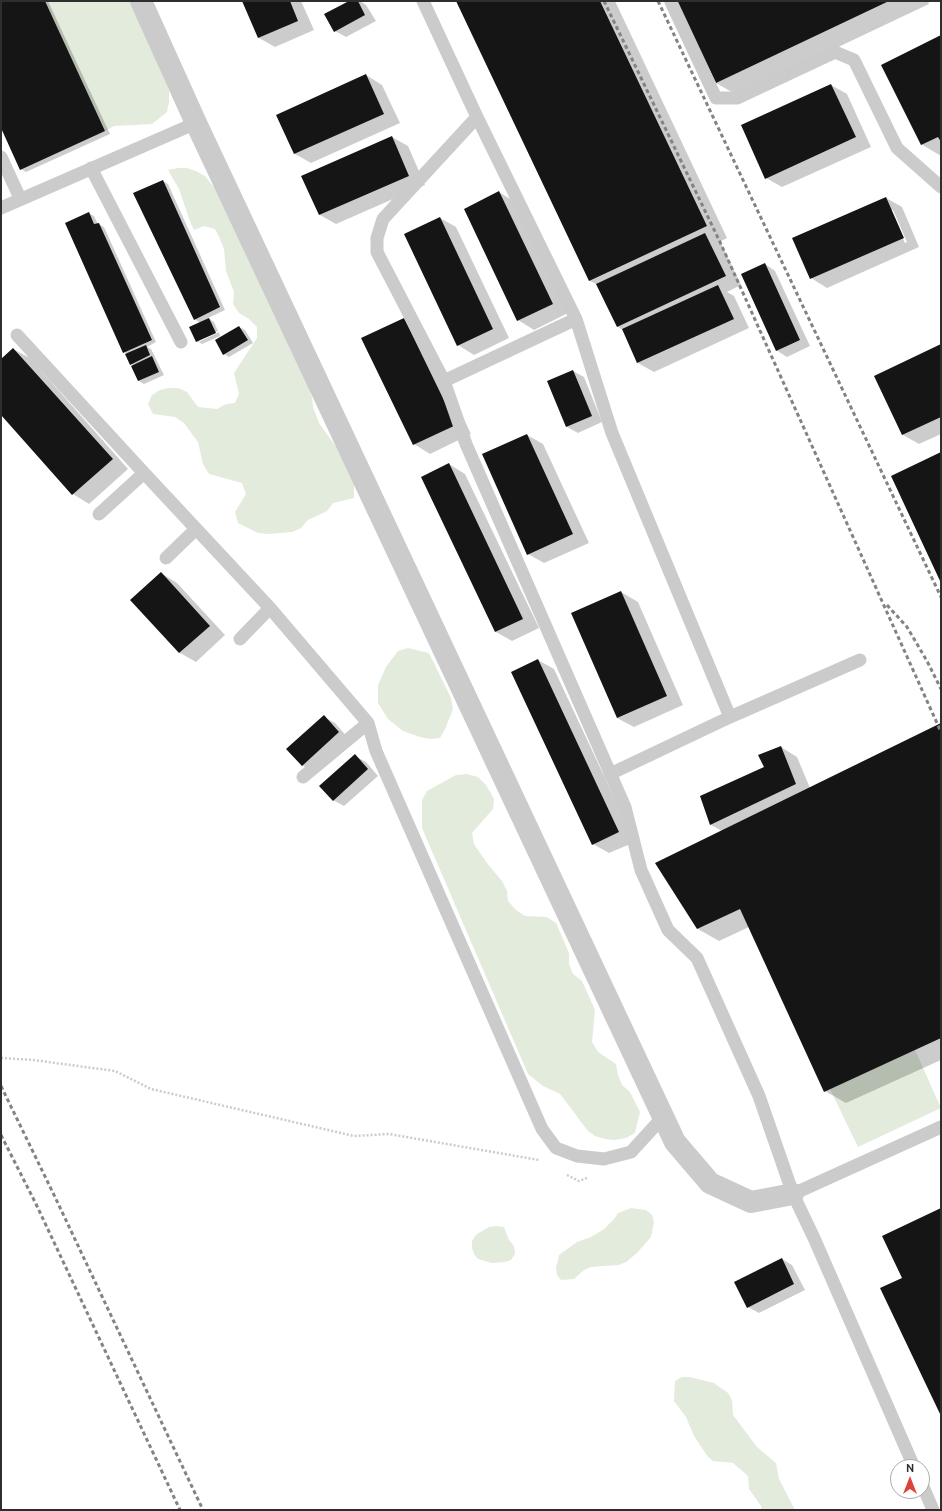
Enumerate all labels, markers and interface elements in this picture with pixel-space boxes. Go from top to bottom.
north arrow [890,1459,930,1499]
text: N [906,1462,914,1474]

